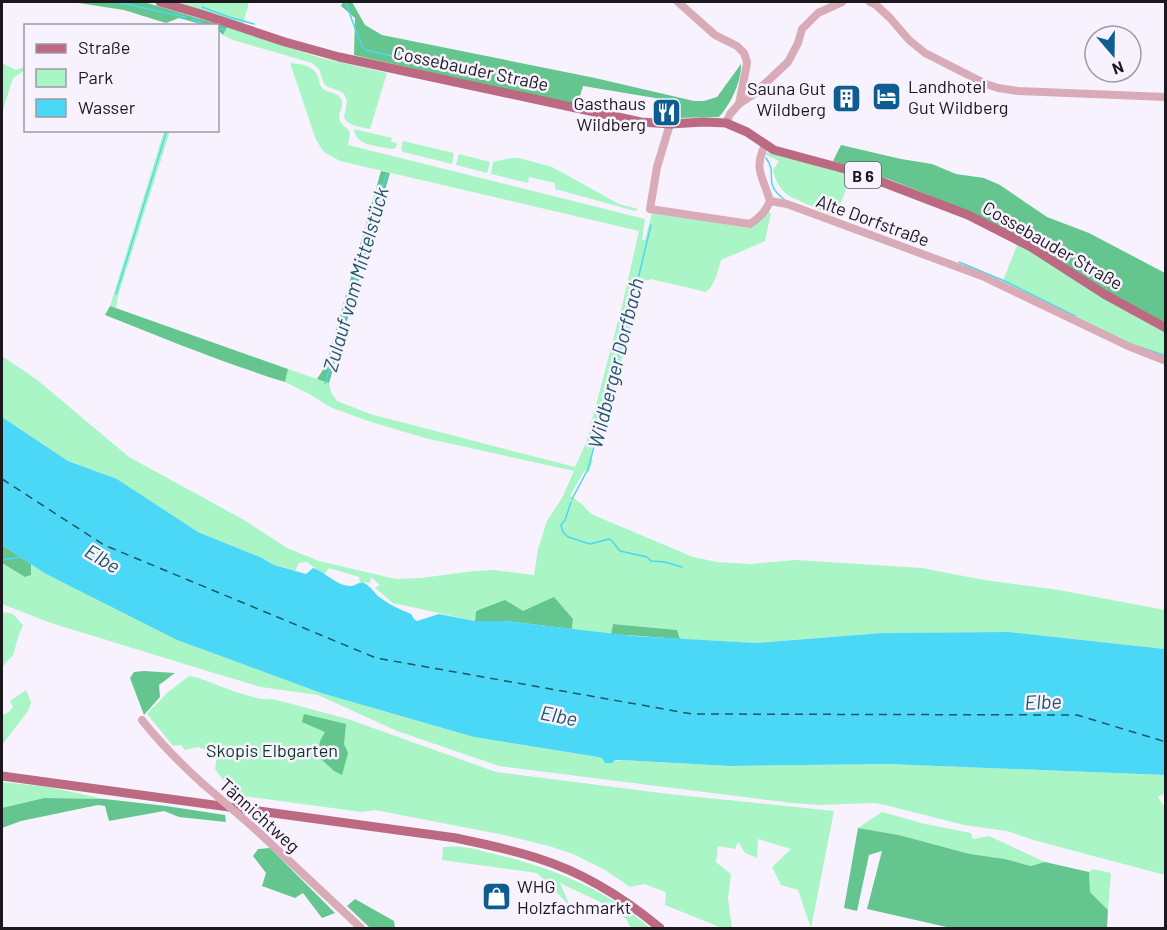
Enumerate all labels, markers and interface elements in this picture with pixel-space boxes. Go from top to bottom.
legend [24,24,219,132]
north arrow [1083,24,1143,84]
text: Straße [78,36,130,58]
street label: Cossebauder Straße [391,41,551,95]
text: N [1110,58,1127,79]
text: Park [78,66,113,88]
place label: Landhotel Gut Wildberg [908,75,1008,118]
place label: Sauna Gut Wildberg [747,77,826,120]
hotel icon: Landhotel Gut Wildberg [871,80,903,112]
building icon: Sauna Gut Wildberg [831,82,863,114]
place label: Gasthaus Wildberg [573,92,646,135]
text: Wasser [78,96,136,118]
restaurant icon: Gasthaus Wildberg [651,97,683,129]
road number: B 6 [845,162,881,188]
water label: Zulauf vom Mittelstück [317,184,393,374]
street label: Alte Dorfstraße [813,189,933,251]
street label: Cossebauder Straße [979,196,1127,294]
water label: Wildberger Dorfbach [582,275,648,451]
water label: Elbe [81,538,125,578]
water label: Elbe [1024,688,1062,714]
water label: Elbe [539,700,579,730]
park label: Skopis Elbgarten [206,739,338,761]
street label: Tännichtweg [215,773,305,857]
place label: WHG Holzfachmarkt [517,875,631,918]
shop icon: WHG Holzfachmarkt [480,880,512,912]

